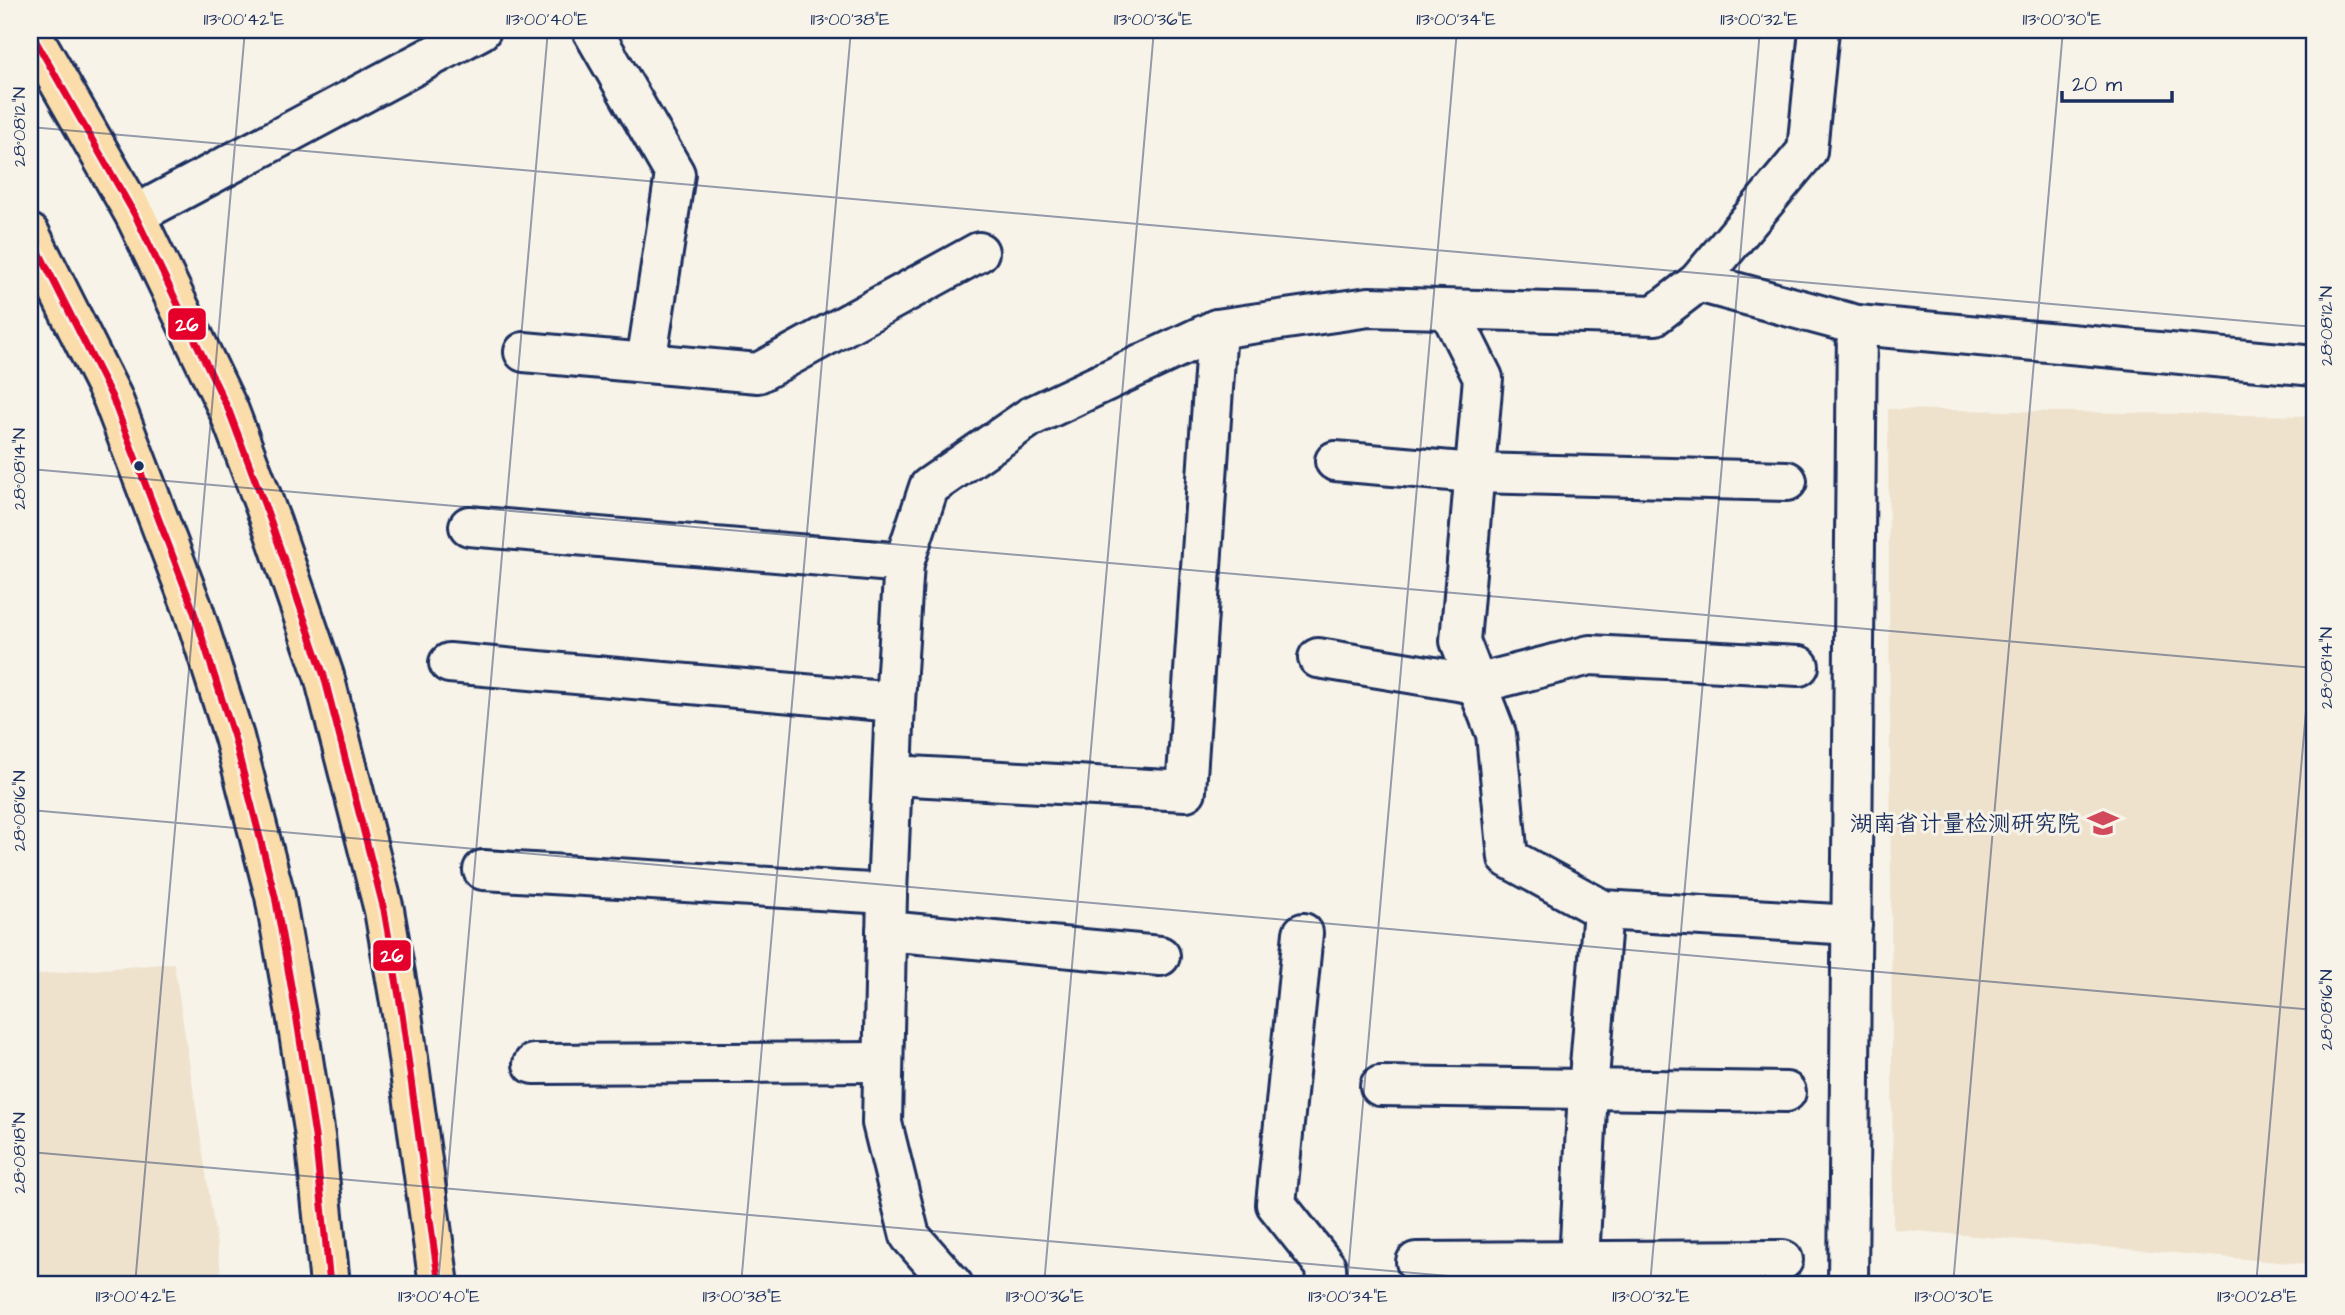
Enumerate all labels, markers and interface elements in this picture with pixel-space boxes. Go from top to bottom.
text: 113°00'42"E [204,7,285,32]
text: 113°00'40"E [506,7,588,32]
text: 113°00'38"E [810,7,890,32]
text: 113°00'36"E [1114,7,1193,32]
text: 113°00'34"E [1416,7,1496,32]
text: 113°00'32"E [1720,7,1798,32]
text: 113°00'30"E [2023,7,2102,32]
scale bar [2062,60,2172,104]
text: 20 m [2072,70,2123,99]
text: 28°08'12"N [7,87,32,167]
text: 28°08'12"N [2314,286,2339,366]
line badge: 26 [167,307,207,341]
text: 26 [175,312,198,339]
text: 28°08'14"N [7,428,32,510]
unlabelled marker [132,459,146,473]
text: 28°08'14"N [2314,627,2339,709]
text: 28°08'16"N [7,771,32,852]
school or university icon: 湖南省计量检测研究院 [2086,806,2120,840]
place label: 湖南省计量检测研究院 [1850,808,2080,840]
line badge: 26 [372,939,412,972]
text: 26 [380,943,403,970]
text: 28°08'16"N [2314,970,2339,1051]
text: 28°08'18"N [7,1112,32,1194]
text: 113°00'42"E [96,1284,177,1309]
text: 113°00'40"E [398,1284,480,1309]
text: 113°00'38"E [702,1284,782,1309]
text: 113°00'36"E [1006,1284,1085,1309]
text: 113°00'34"E [1308,1284,1388,1309]
text: 113°00'32"E [1612,1284,1690,1309]
text: 113°00'30"E [1915,1284,1994,1309]
text: 113°00'28"E [2217,1284,2297,1309]

